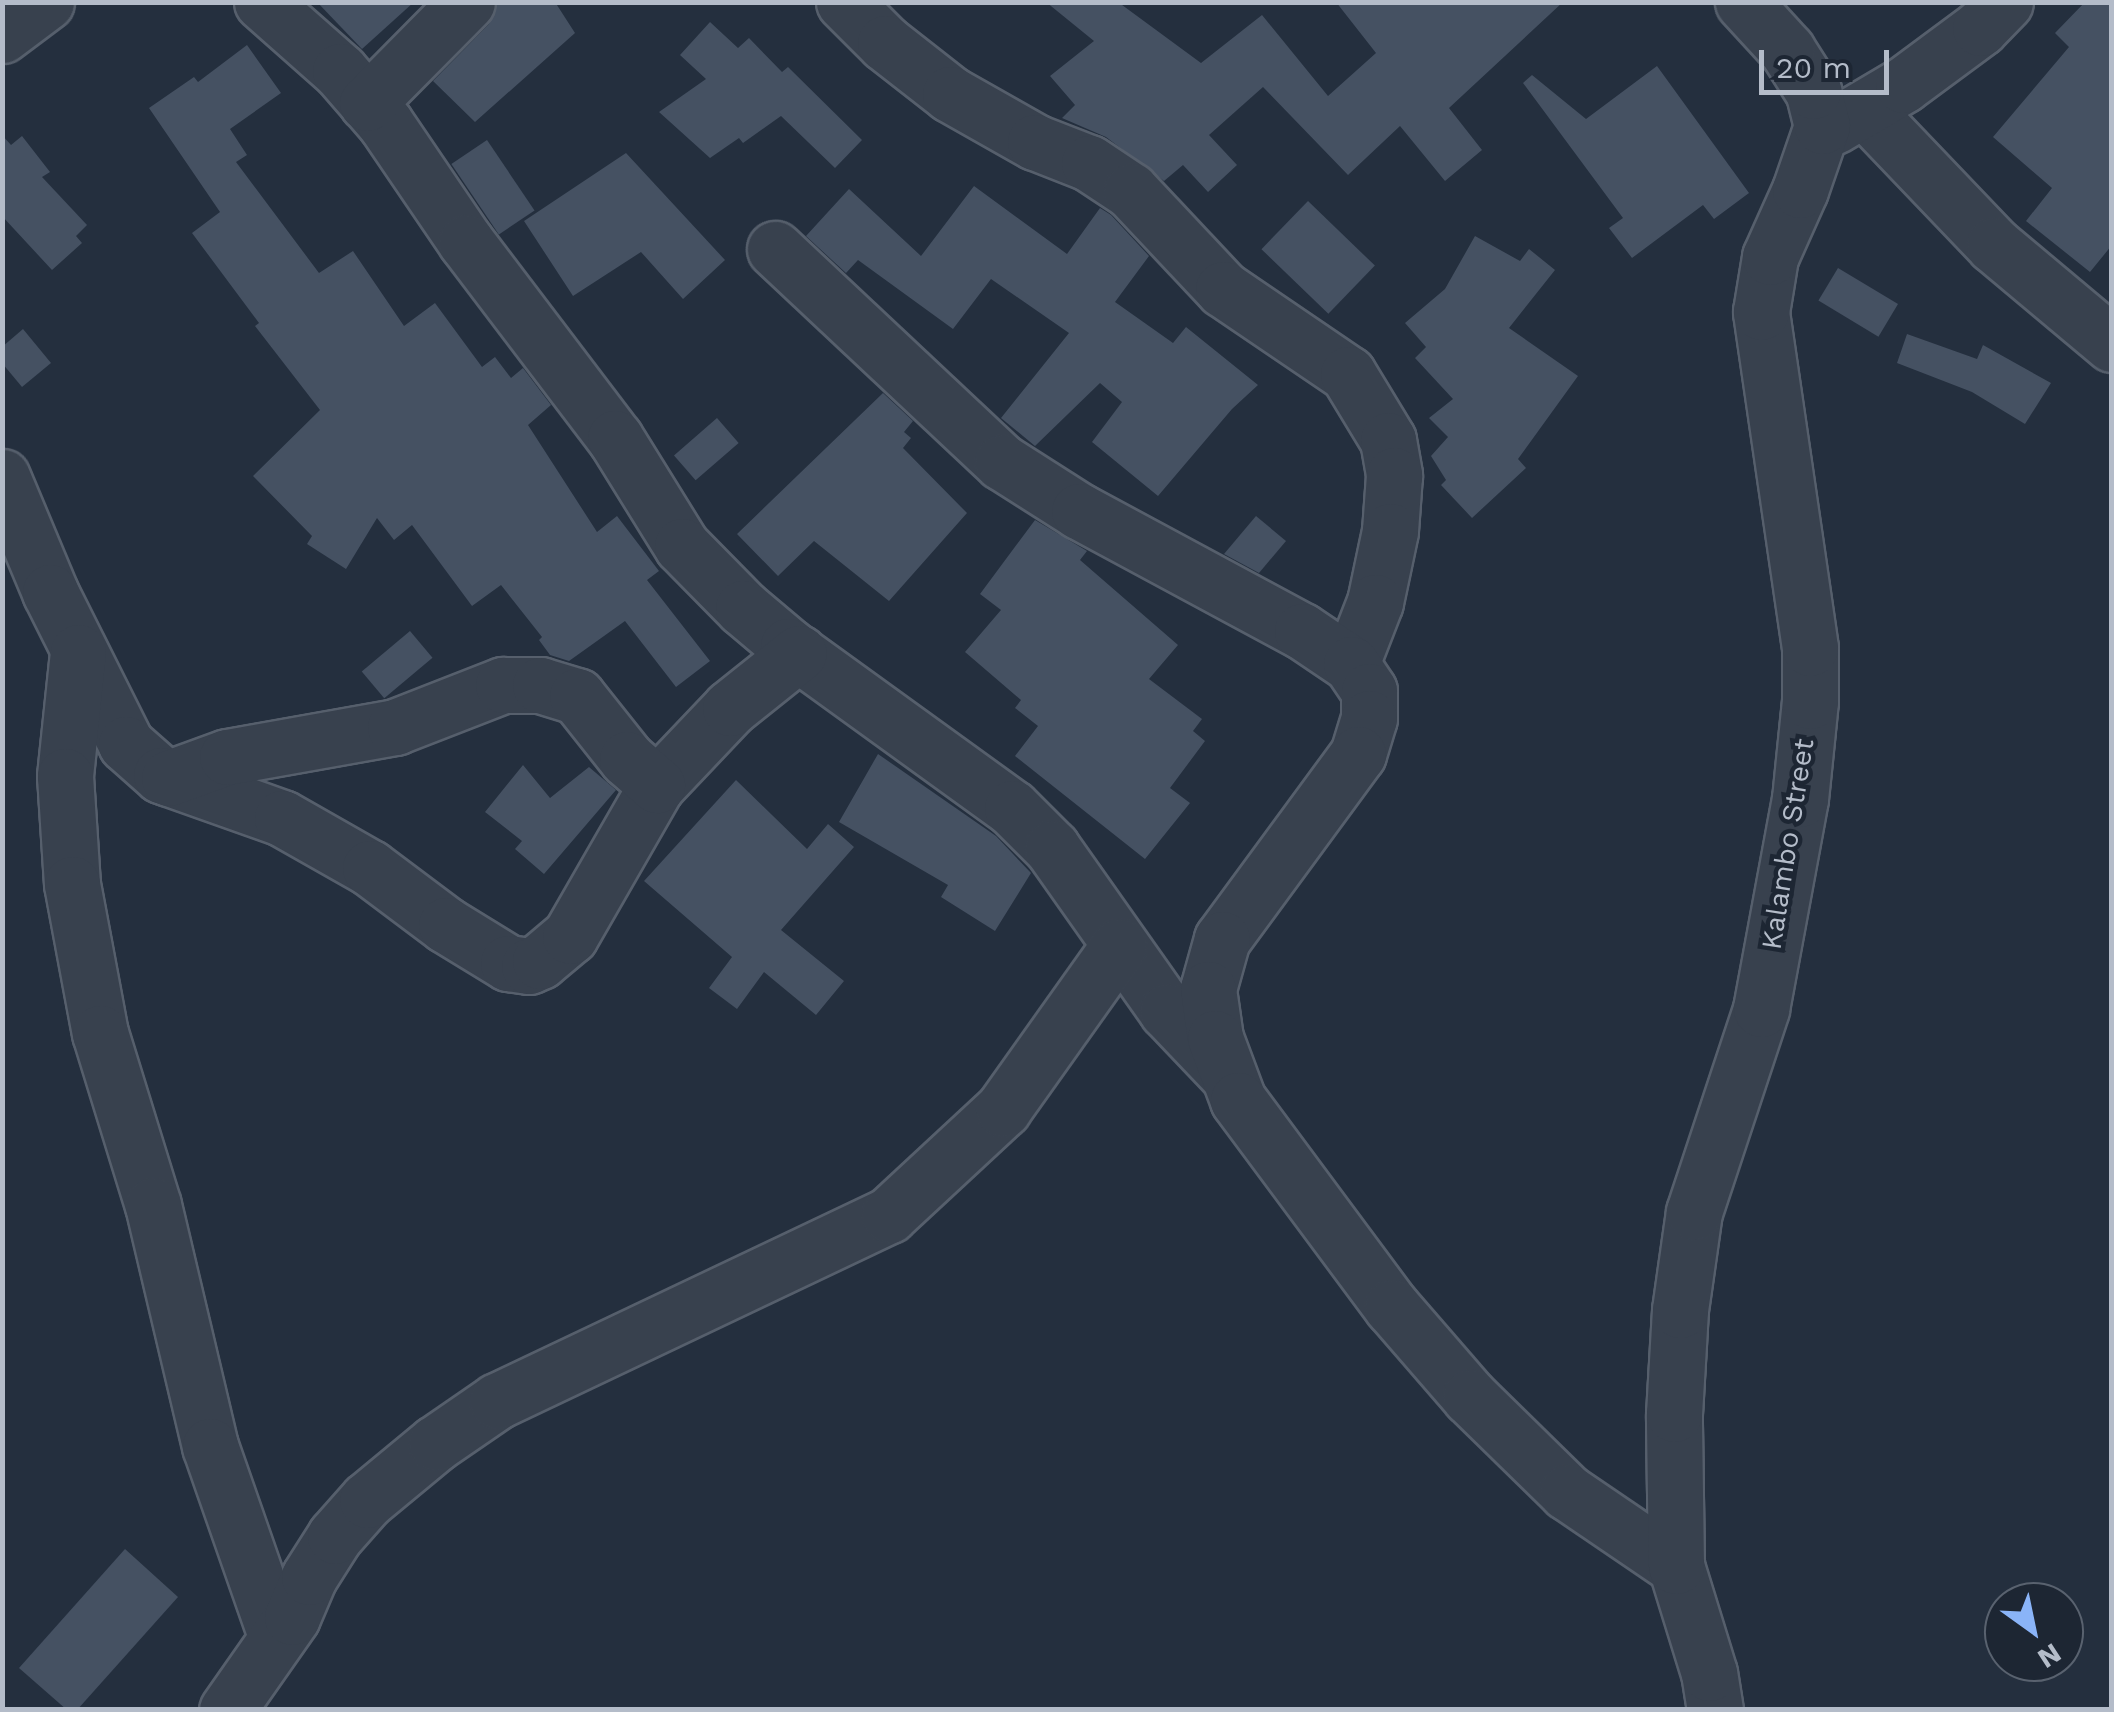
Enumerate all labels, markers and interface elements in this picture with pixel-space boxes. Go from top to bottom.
scale bar [1764,30,1894,92]
text: 20 m [1776,50,1851,85]
street label: Kalambo Street [1755,736,1821,952]
north arrow [1984,1582,2084,1682]
text: N [2032,1636,2067,1675]

